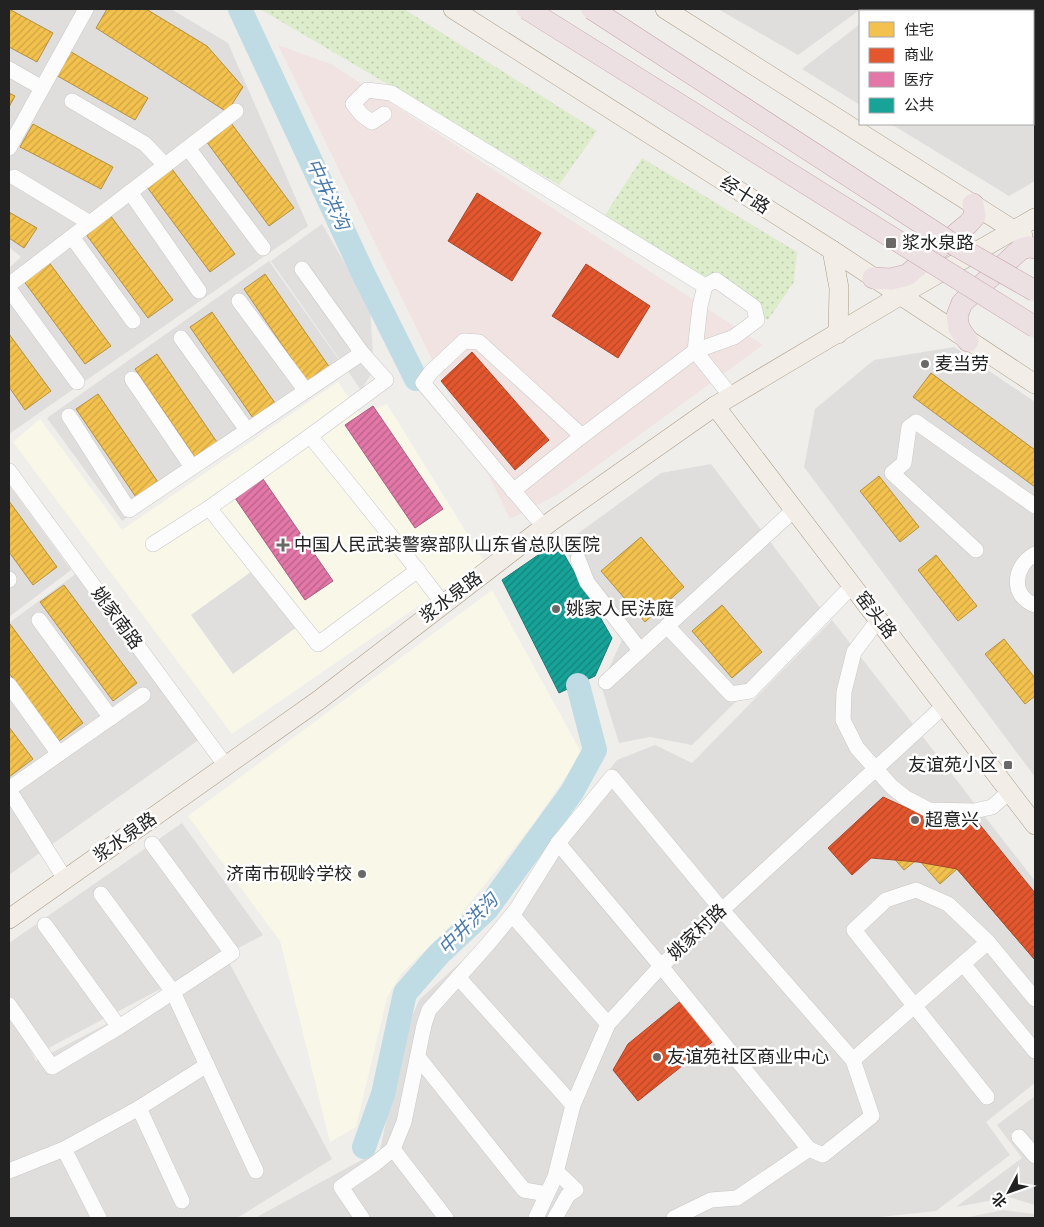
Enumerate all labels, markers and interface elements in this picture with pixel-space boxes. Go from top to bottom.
legend [859,10,1034,125]
text: 住宅 [904,19,934,41]
text: 商业 [904,44,934,66]
text: 医疗 [904,69,934,91]
text: 公共 [904,94,934,116]
water label: 中井洪沟 [300,154,357,236]
street label: 经十路 [715,170,775,220]
place label: 浆水泉路 [902,230,974,256]
marker: 浆水泉路 [884,236,898,250]
place label: 麦当劳 [935,351,989,377]
marker: 麦当劳 [919,358,931,370]
place label: 中国人民武装警察部队山东省总队医院 [294,532,600,558]
marker: 中国人民武装警察部队山东省总队医院 [276,538,290,552]
street label: 浆水泉路 [414,565,488,629]
street label: 姚家南路 [85,581,149,655]
street label: 窑头路 [849,586,903,644]
place label: 姚家人民法庭 [566,596,674,622]
marker: 姚家人民法庭 [550,603,562,615]
place label: 友谊苑小区 [908,752,998,778]
marker: 友谊苑小区 [1002,759,1014,771]
street label: 浆水泉路 [88,806,162,868]
place label: 超意兴 [925,807,979,833]
marker: 超意兴 [909,814,921,826]
place label: 济南市砚岭学校 [226,861,352,887]
marker: 济南市砚岭学校 [356,868,368,880]
water label: 中井洪沟 [432,886,505,961]
street label: 姚家村路 [662,898,732,966]
place label: 友谊苑社区商业中心 [667,1044,829,1070]
marker: 友谊苑社区商业中心 [651,1051,663,1063]
north arrow [984,1167,1034,1217]
text: 北 [987,1189,1011,1212]

